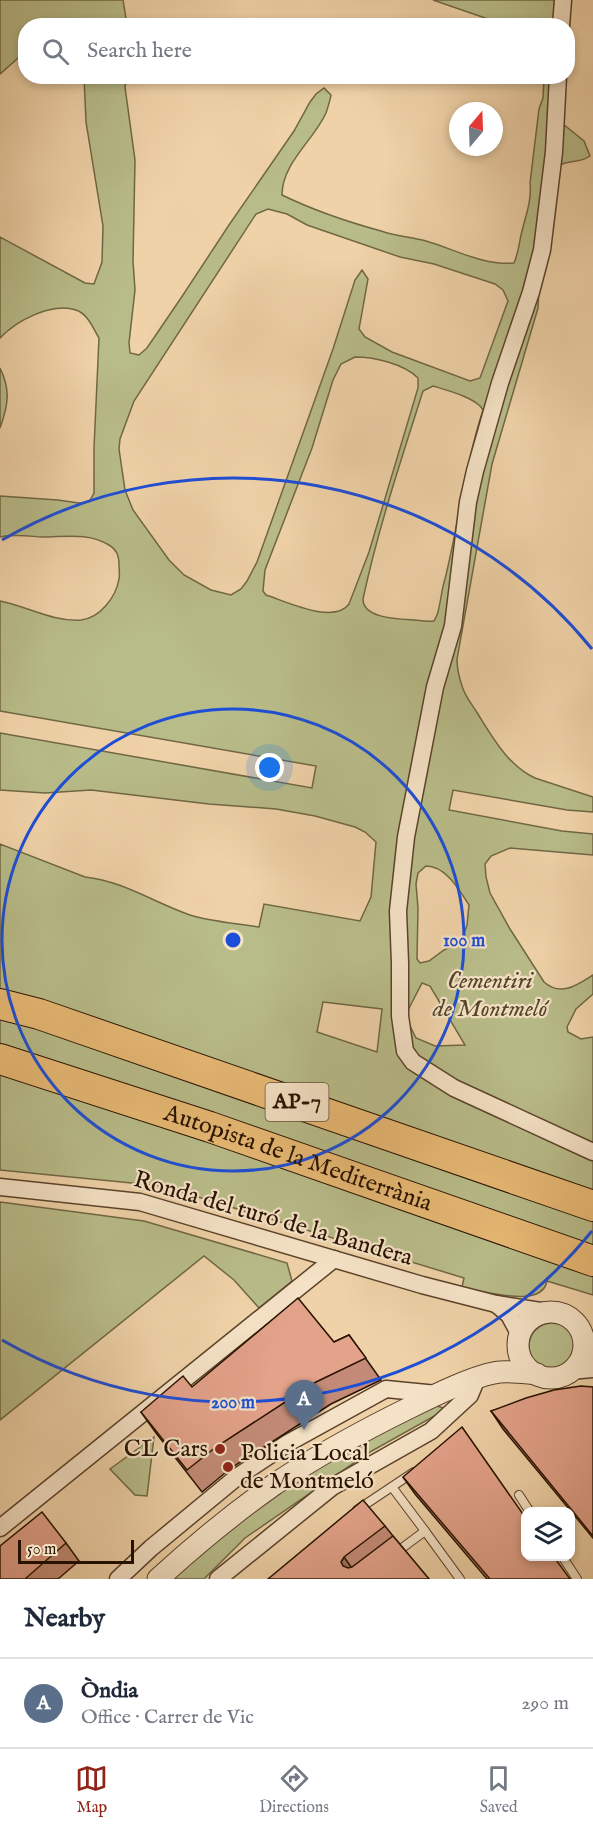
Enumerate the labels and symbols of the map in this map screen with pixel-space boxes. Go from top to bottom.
north arrow [449,102,503,156]
your location [255,753,284,782]
centre of rings [223,930,243,950]
text: 100 m [443,930,485,953]
park label: Cementiri de Montmeló [432,966,550,1025]
road number: AP-7 [266,1083,328,1121]
street label: Autopista de la Mediterrània [159,1097,437,1219]
street label: Ronda del turó de la Bandera [130,1164,417,1274]
pin: A [284,1380,324,1430]
text: 200 m [211,1392,255,1415]
place label: CL Cars [124,1434,208,1465]
place label: Policia Local de Montmeló [240,1438,374,1497]
marker: CL Cars [213,1442,227,1456]
marker: Policia Local de Montmeló [221,1460,235,1474]
scale bar [18,1537,134,1564]

